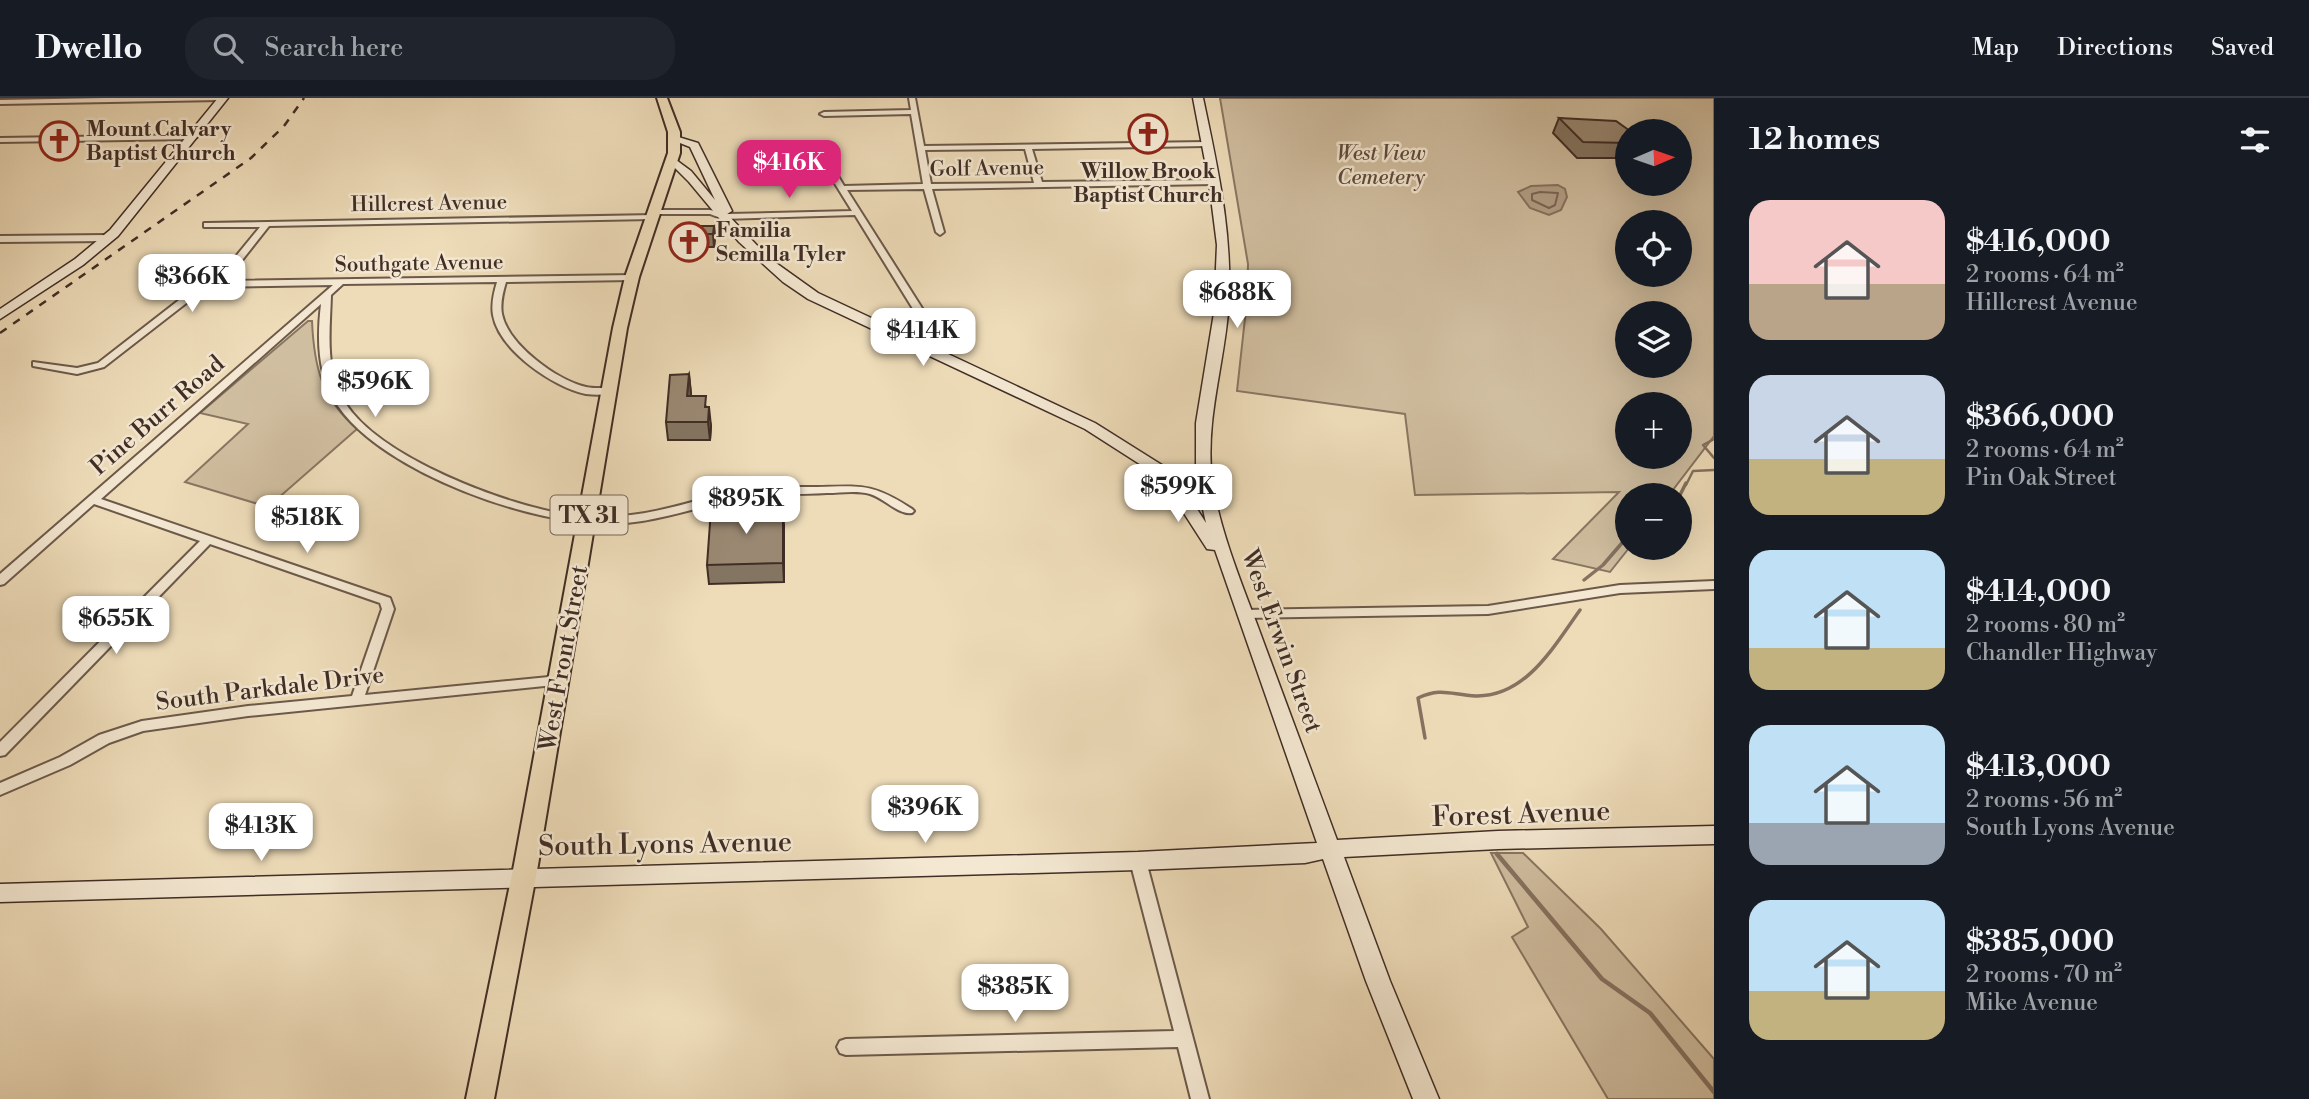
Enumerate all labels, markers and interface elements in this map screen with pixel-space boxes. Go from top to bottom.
search box [185,17,675,80]
text: Dwello [35,28,143,69]
icon: search [209,29,247,67]
text: Search here [265,32,403,64]
text: Map [1972,33,2019,63]
text: Directions [2057,33,2173,63]
text: Saved [2211,33,2274,63]
church icon: Willow Brook Baptist Church [1127,113,1169,155]
place label: Mount Calvary Baptist Church [86,117,236,167]
north arrow [1615,119,1692,196]
map controls [1615,119,1692,560]
church icon: Mount Calvary Baptist Church [38,120,80,162]
text: 12 homes [1749,121,1880,159]
icon: filters [2236,121,2274,159]
pin: $416K [740,140,838,200]
park label: West View Cemetery [1336,141,1426,191]
text: $416K [753,149,825,177]
street label: Golf Avenue [929,155,1045,183]
place label: Willow Brook Baptist Church [1073,159,1223,209]
street label: Hillcrest Avenue [350,190,508,218]
button: locate [1615,210,1692,287]
place label: Familia Semilla Tyler [716,218,846,268]
church icon: Familia Semilla Tyler [668,221,710,263]
text: $416,000 [1966,223,2110,261]
icon: home [1805,228,1889,312]
street label: Southgate Avenue [334,250,504,278]
pin: $366K [143,254,241,314]
text: 2 rooms · 64 m² [1966,261,2124,289]
text: $366K [154,263,230,291]
pin: $688K [1188,271,1286,330]
text: $688K [1199,279,1275,307]
text: Hillcrest Avenue [1966,289,2138,317]
button: layers [1615,301,1692,378]
pin: $414K [874,308,972,368]
text: $414K [887,317,959,345]
street label: Pine Burr Road [84,349,231,482]
pin: $596K [326,360,424,419]
text: $596K [337,368,413,396]
button: + [1615,392,1692,469]
text: $366,000 [1966,398,2114,436]
icon: home [1805,403,1889,487]
text: 2 rooms · 64 m² [1966,436,2124,464]
pin: $599K [1129,464,1227,524]
text: Pin Oak Street [1966,464,2117,492]
text: $599K [1140,473,1216,501]
pin: $895K [697,476,795,536]
button: − [1615,483,1692,560]
text: $895K [708,485,784,513]
pin: $518K [258,496,356,555]
road number: TX 31 [550,496,628,534]
text: $518K [271,504,343,532]
street label: West Erwin Street [1234,544,1328,738]
street label: West Front Street [533,562,595,755]
text: $414,000 [1966,573,2111,611]
icon: home [1805,578,1889,662]
pin: $655K [67,596,165,656]
text: $655K [78,605,154,633]
text: 2 rooms · 80 m² [1966,611,2125,639]
text: Chandler Highway [1966,639,2157,667]
street label: South Parkdale Drive [154,660,386,718]
text: $413,000 [1966,748,2111,786]
icon: home [1805,753,1889,837]
pin: $396K [876,786,974,845]
text: 2 rooms · 56 m² [1966,786,2122,814]
text: $396K [887,794,963,822]
street label: Forest Avenue [1431,794,1611,835]
pin: $413K [212,804,310,863]
text: $413K [225,812,297,840]
text: South Lyons Avenue [1966,814,2175,842]
street label: South Lyons Avenue [538,825,792,864]
text: $385,000 [1966,923,2114,961]
icon: home [1805,928,1889,1012]
text: 2 rooms · 70 m² [1966,961,2122,989]
pin: $385K [966,964,1064,1024]
text: $385K [977,973,1053,1001]
text: Mike Avenue [1966,989,2098,1017]

